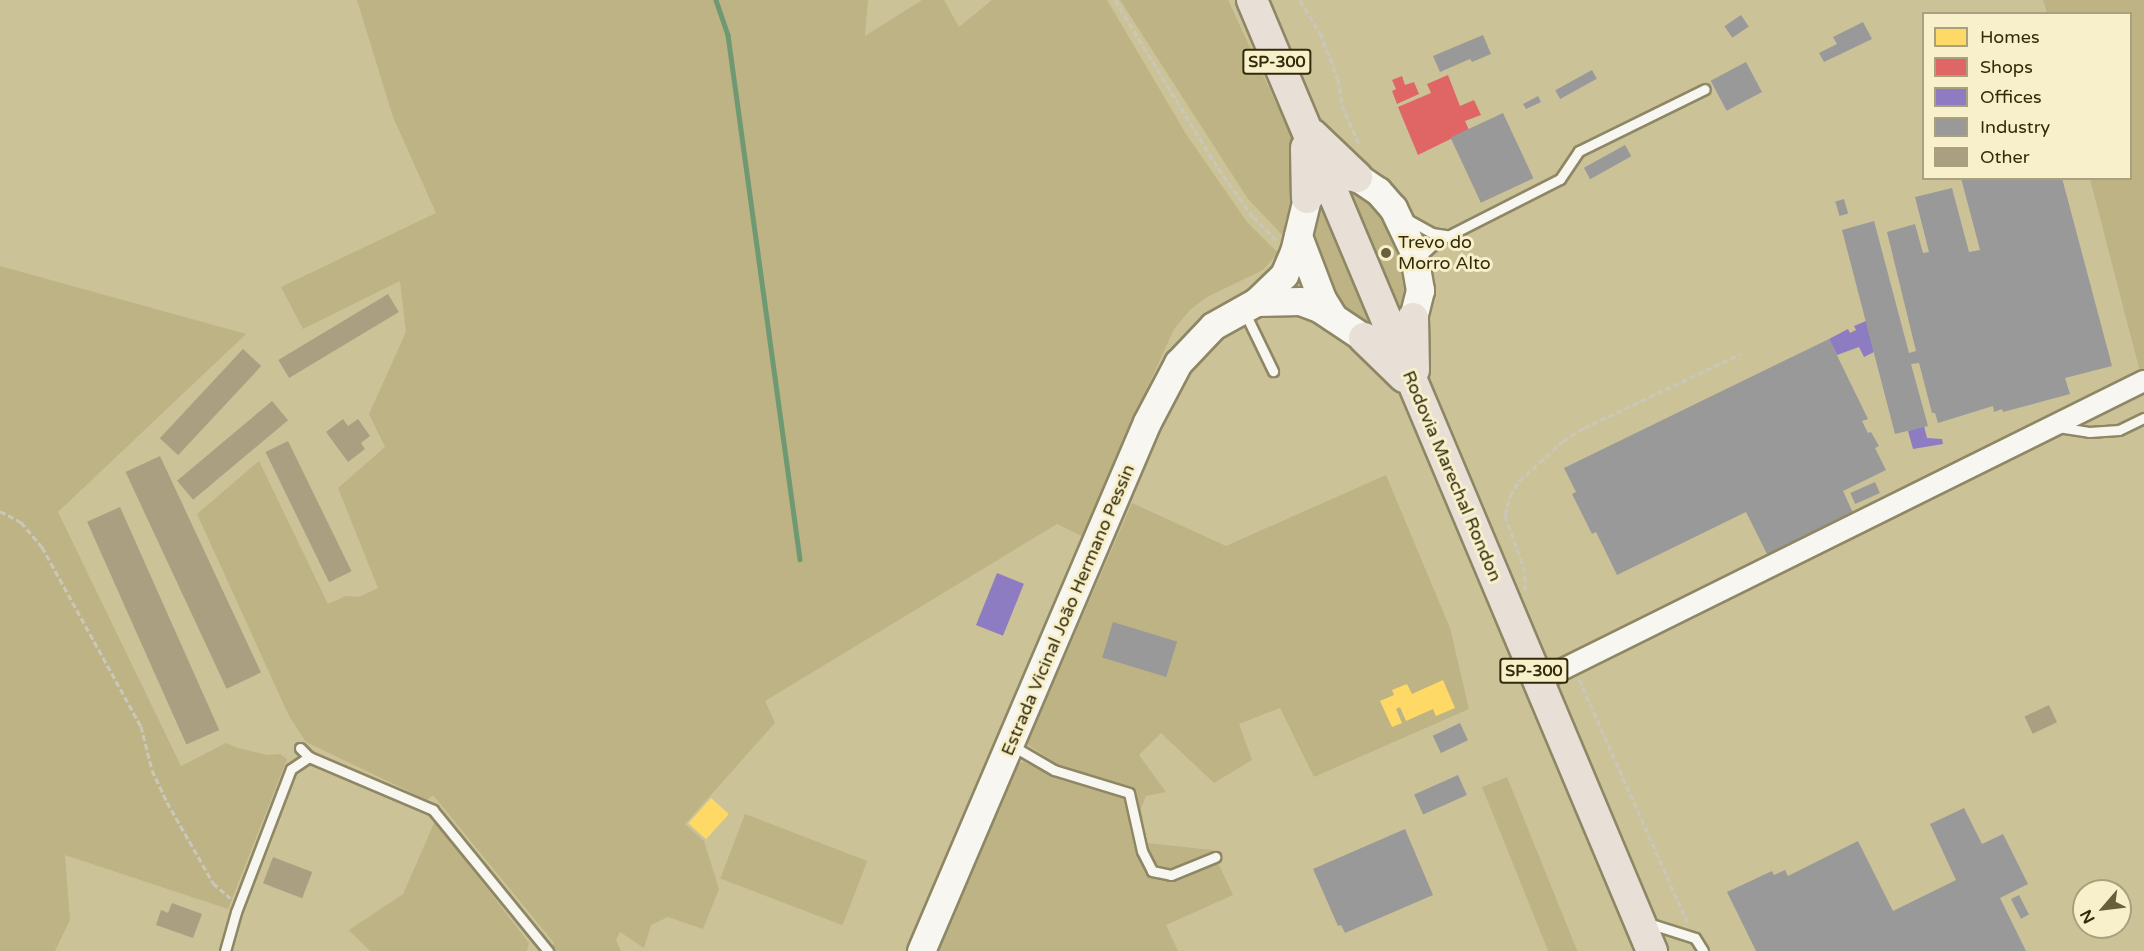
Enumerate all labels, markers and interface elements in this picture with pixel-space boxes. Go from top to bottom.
legend [1922,12,2132,180]
text: Homes [1980,26,2040,48]
road number: SP-300 [1241,49,1313,75]
text: Shops [1980,56,2033,78]
text: Offices [1980,86,2042,108]
text: Industry [1980,116,2050,138]
text: Other [1980,146,2030,168]
place label: Trevo do Morro Alto [1398,232,1491,274]
marker: Trevo do Morro Alto [1379,246,1393,260]
street label: Rodovia Marechal Rondon [1398,367,1506,585]
street label: Estrada Vicinal João Hermano Pessin [997,461,1139,759]
road number: SP-300 [1498,658,1570,684]
north arrow [2072,879,2132,939]
text: N [2076,906,2100,927]

